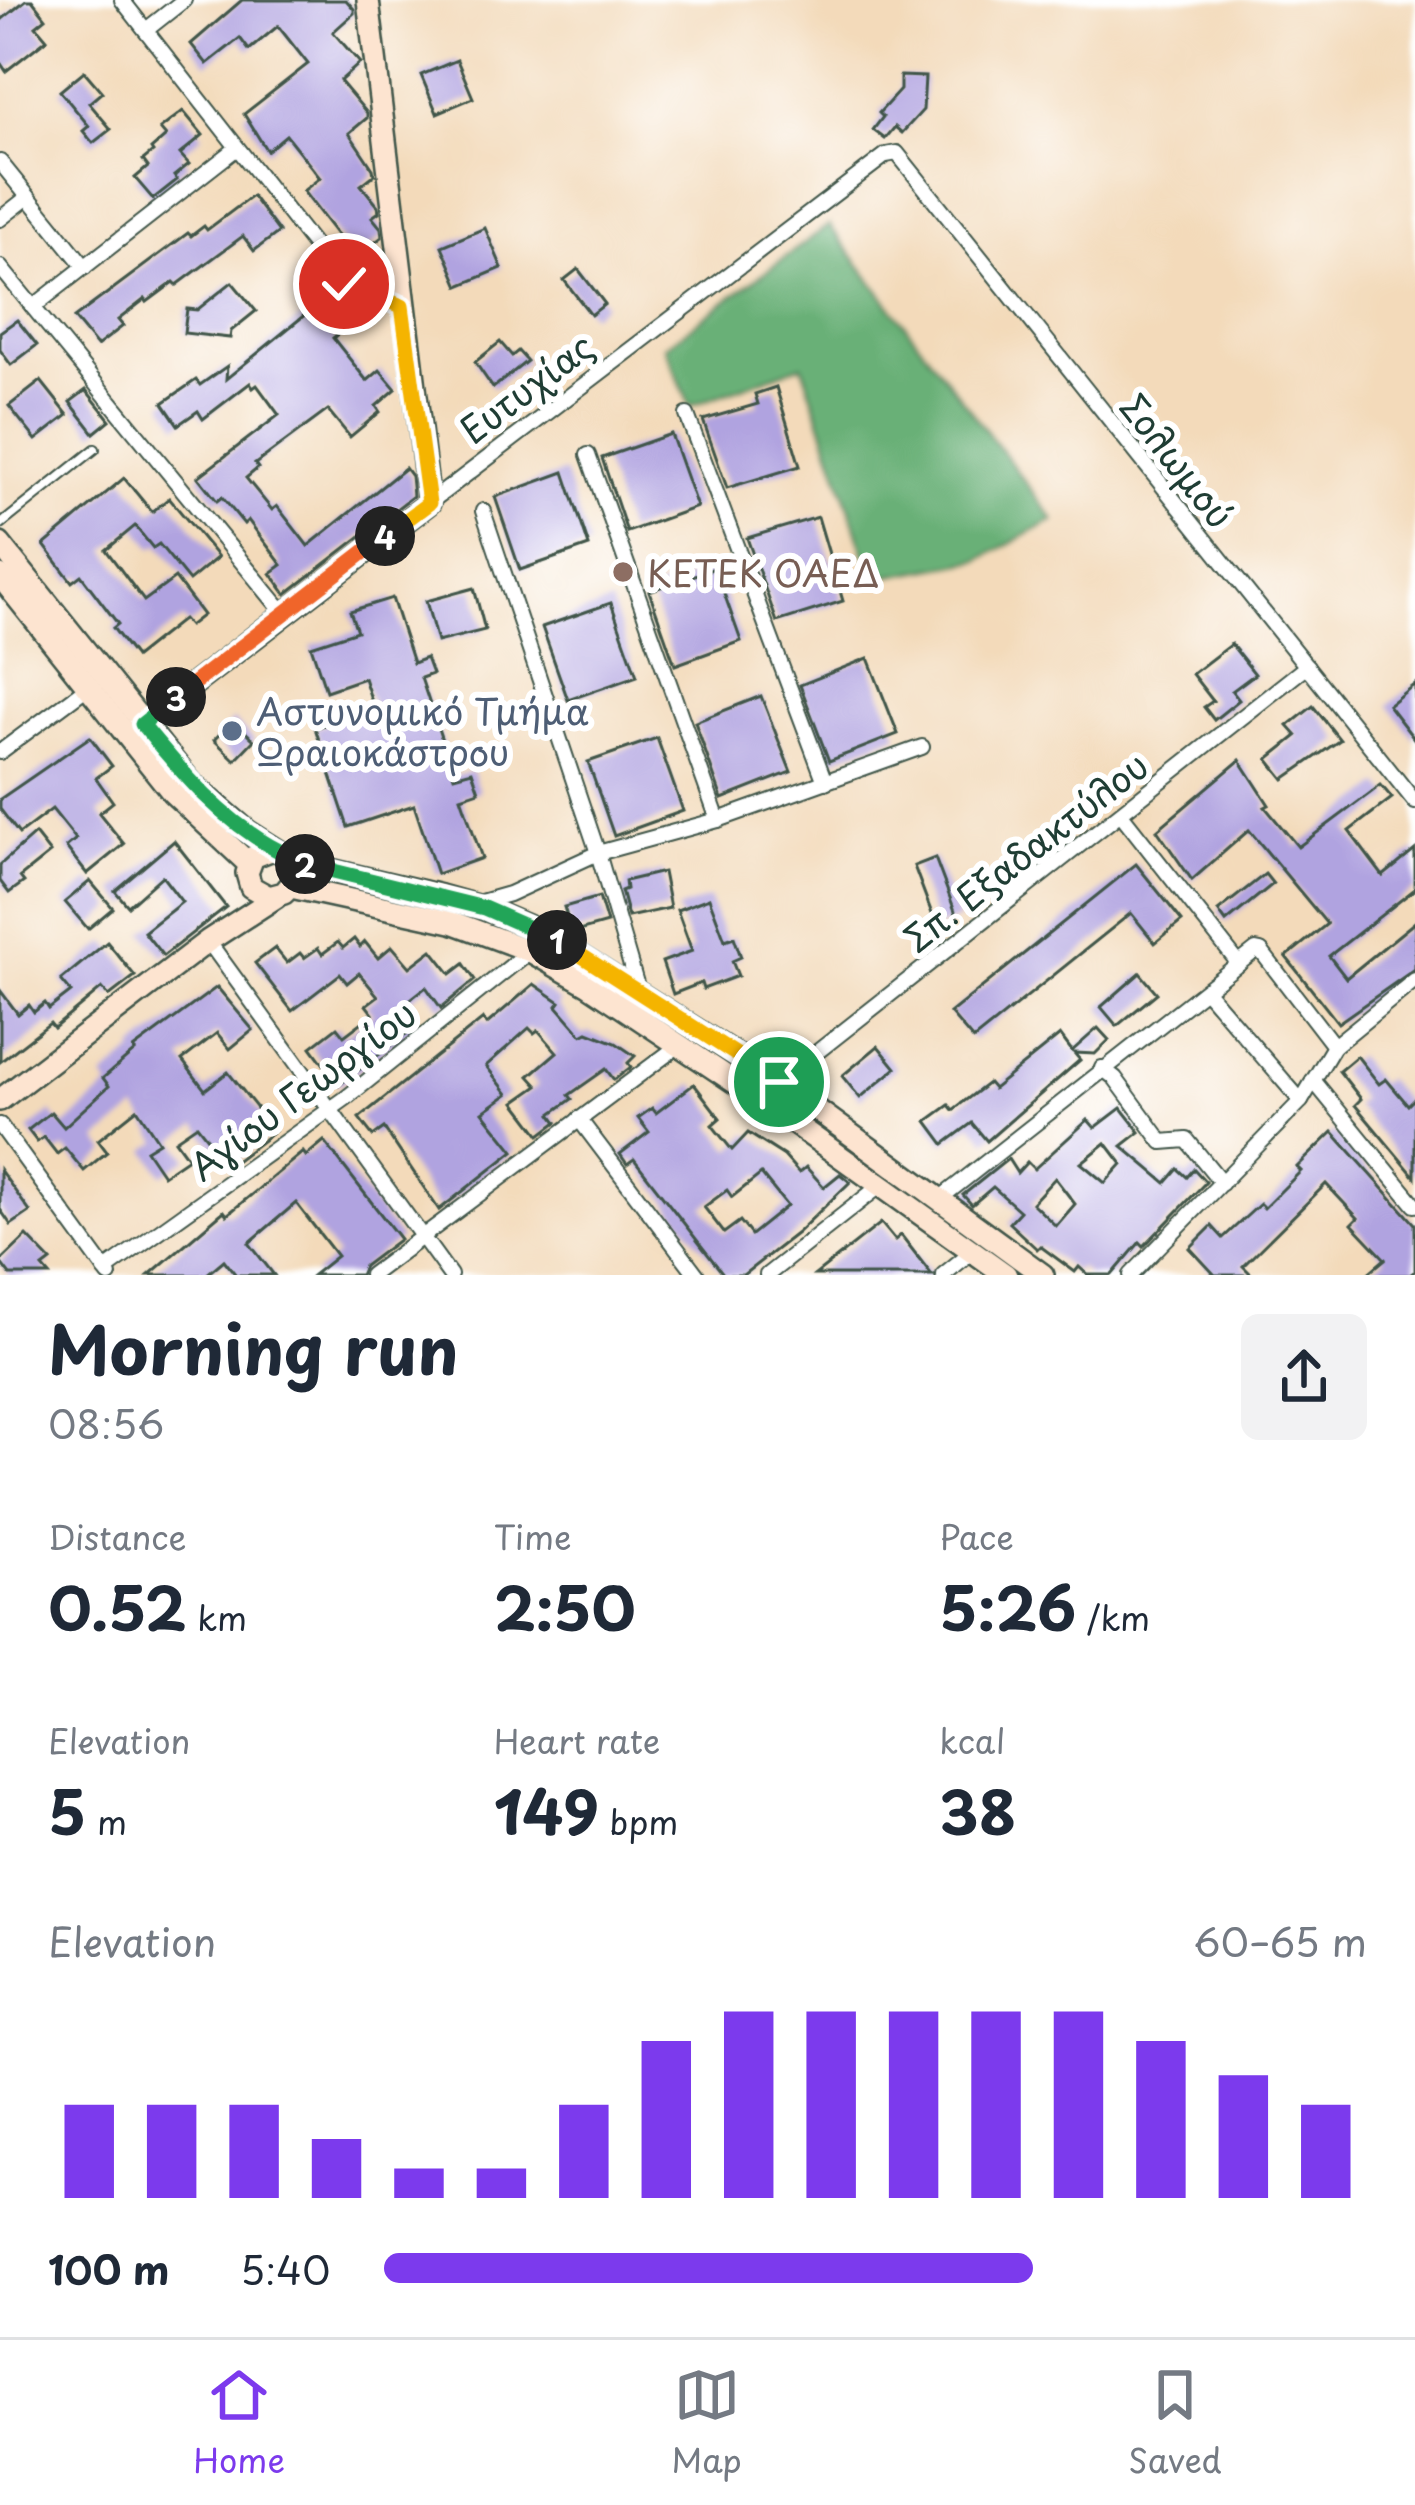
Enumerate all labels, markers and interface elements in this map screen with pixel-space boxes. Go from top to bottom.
pin [293,233,395,335]
icon: check [311,251,377,317]
street label: Ευτυχίας [448,319,604,455]
street label: Σολωμού [1108,381,1248,539]
pin: 4 [355,506,415,566]
text: 4 [374,511,396,561]
place label: ΚΕΤΕΚ ΟΑΕΔ [647,545,879,599]
marker: ΚΕΤΕΚ ΟΑΕΔ [610,559,636,585]
pin: 3 [146,667,206,727]
text: 3 [165,672,187,722]
place label: Αστυνομικό Τμήμα Ωραιοκάστρου [256,683,589,778]
marker: Αστυνομικό Τμήμα Ωραιοκάστρου [219,718,245,744]
street label: Σπ. Εξαδακτύλου [891,738,1159,964]
pin: 2 [275,834,335,894]
text: 2 [293,839,317,889]
pin: 1 [527,910,587,970]
text: 1 [549,915,565,965]
street label: Αγίου Γεωργίου [177,986,427,1192]
pin [728,1031,830,1133]
icon: arrive [746,1049,812,1115]
text: Morning run [48,1298,458,1397]
button: share [1241,1314,1367,1440]
text: 08:56 [48,1393,164,1452]
text: Distance [48,1511,186,1561]
text: Time [494,1511,572,1561]
text: Pace [939,1511,1014,1561]
text: 0.52 [48,1561,187,1651]
text: 2:50 [494,1561,636,1651]
text: 5:26 [939,1561,1076,1651]
text: km [187,1592,247,1642]
text: /km [1076,1592,1150,1642]
text: Elevation [48,1715,190,1765]
text: Heart rate [494,1715,660,1765]
text: kcal [939,1715,1005,1765]
text: 5 [48,1765,86,1855]
text: 149 [494,1765,599,1855]
text: 38 [939,1765,1016,1855]
text: m [86,1796,127,1846]
text: bpm [599,1796,678,1846]
text: Elevation [48,1911,216,1970]
text: 60–65 m [1193,1911,1367,1970]
text: 100 m [48,2239,170,2298]
text: 5:40 [240,2239,330,2298]
tab: Home [193,2362,285,2484]
tab: Map [671,2362,742,2484]
tab: Saved [1128,2362,1222,2484]

